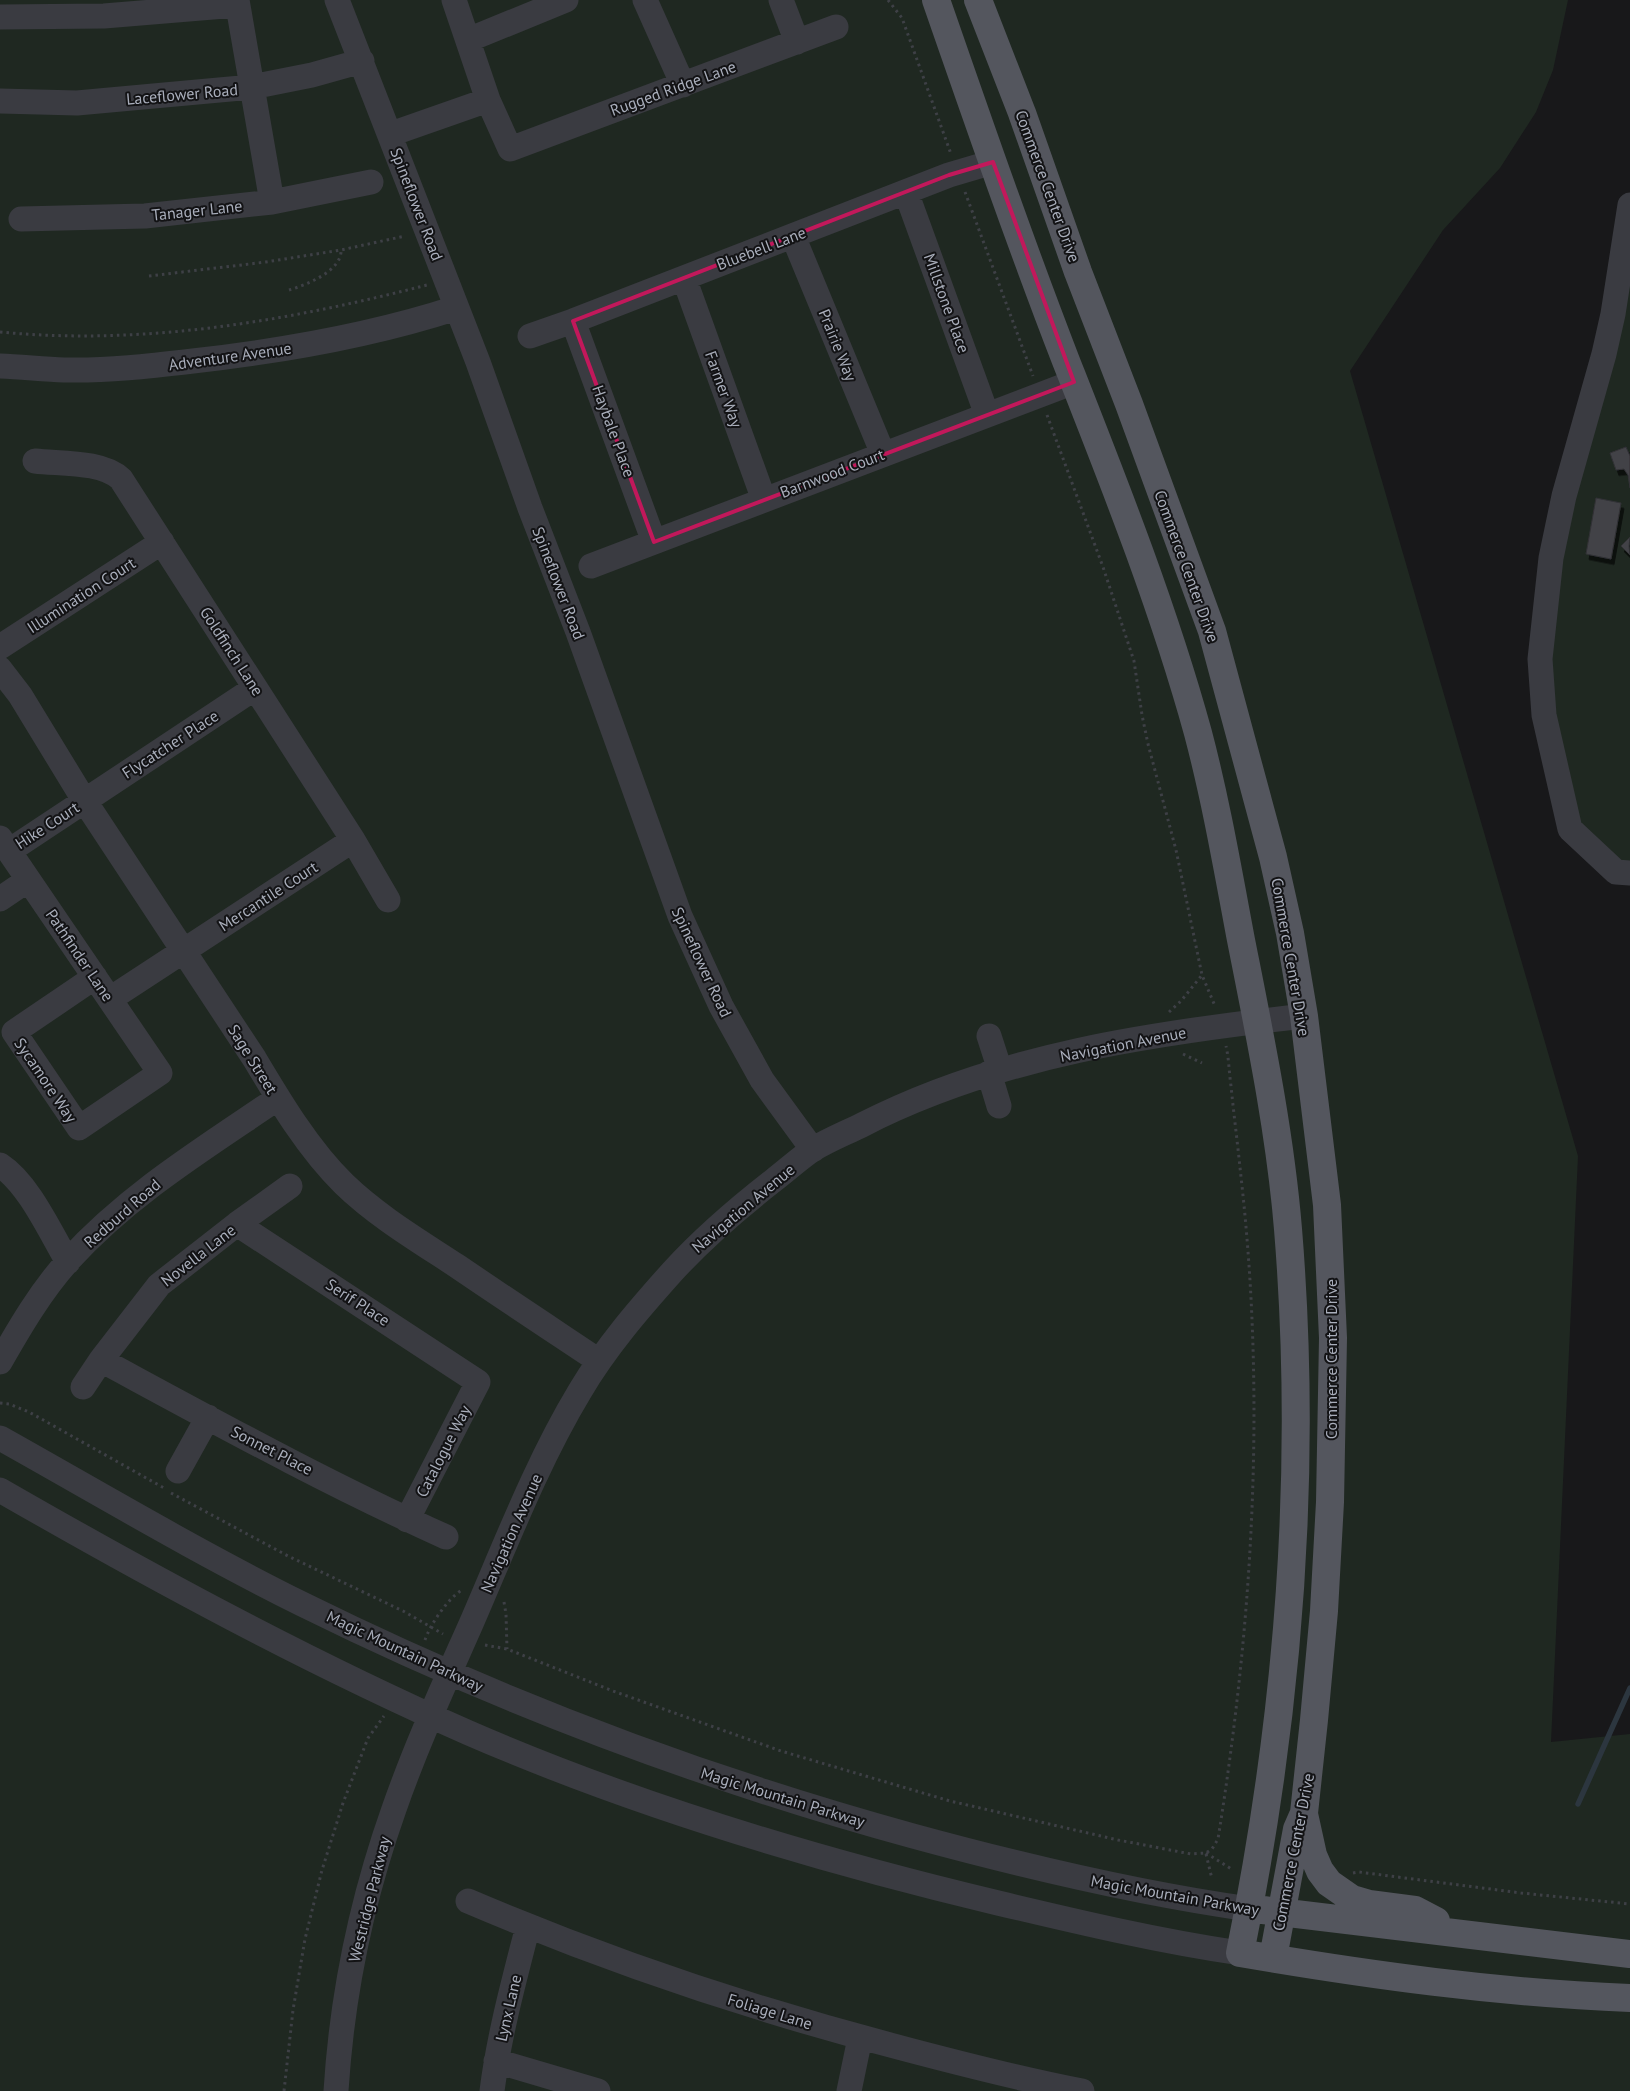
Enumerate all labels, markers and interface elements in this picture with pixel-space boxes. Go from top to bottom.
street label: Rugged Ridge Lane [607,56,739,120]
street label: Laceflower Road [125,79,239,109]
street label: Commerce Center Drive [1011,107,1085,265]
street label: Spineflower Road [386,145,448,263]
street label: Tanager Lane [151,195,243,225]
street label: Bluebell Lane [714,222,808,274]
street label: Millstone Place [920,250,974,356]
street label: Prairie Way [815,306,862,384]
street label: Adventure Avenue [167,337,293,375]
street label: Farmer Way [701,348,747,431]
street label: Haybale Place [588,382,640,480]
street label: Barnwood Court [777,444,888,502]
street label: Commerce Center Drive [1150,487,1224,645]
street label: Spineflower Road [528,524,590,642]
street label: Illumination Court [23,552,139,637]
street label: Goldfinch Lane [196,603,268,699]
street label: Flycatcher Place [118,705,222,783]
street label: Hike Court [11,797,83,853]
street label: Mercantile Court [215,856,322,935]
street label: Commerce Center Drive [1267,876,1315,1038]
street label: Spineflower Road [668,904,736,1020]
street label: Pathfinder Lane [42,905,118,1005]
street label: Sage Street [224,1021,283,1098]
street label: Navigation Avenue [1058,1022,1188,1066]
street label: Sycamore Way [10,1034,82,1127]
street label: Navigation Avenue [688,1159,798,1257]
street label: Redburd Road [80,1174,164,1252]
street label: Novella Lane [157,1220,239,1290]
street label: Serif Place [322,1274,394,1330]
street label: Commerce Center Drive [1321,1279,1341,1439]
street label: Catalogue Way [411,1401,475,1500]
street label: Sonnet Place [228,1421,316,1479]
street label: Navigation Avenue [476,1470,546,1596]
street label: Magic Mountain Parkway [324,1606,487,1696]
street label: Magic Mountain Parkway [699,1763,868,1832]
street label: Commerce Center Drive [1268,1771,1318,1933]
street label: Westridge Parkway [344,1834,394,1964]
street label: Magic Mountain Parkway [1089,1870,1261,1920]
street label: Lynx Lane [491,1973,525,2043]
street label: Foliage Lane [725,1989,815,2033]

